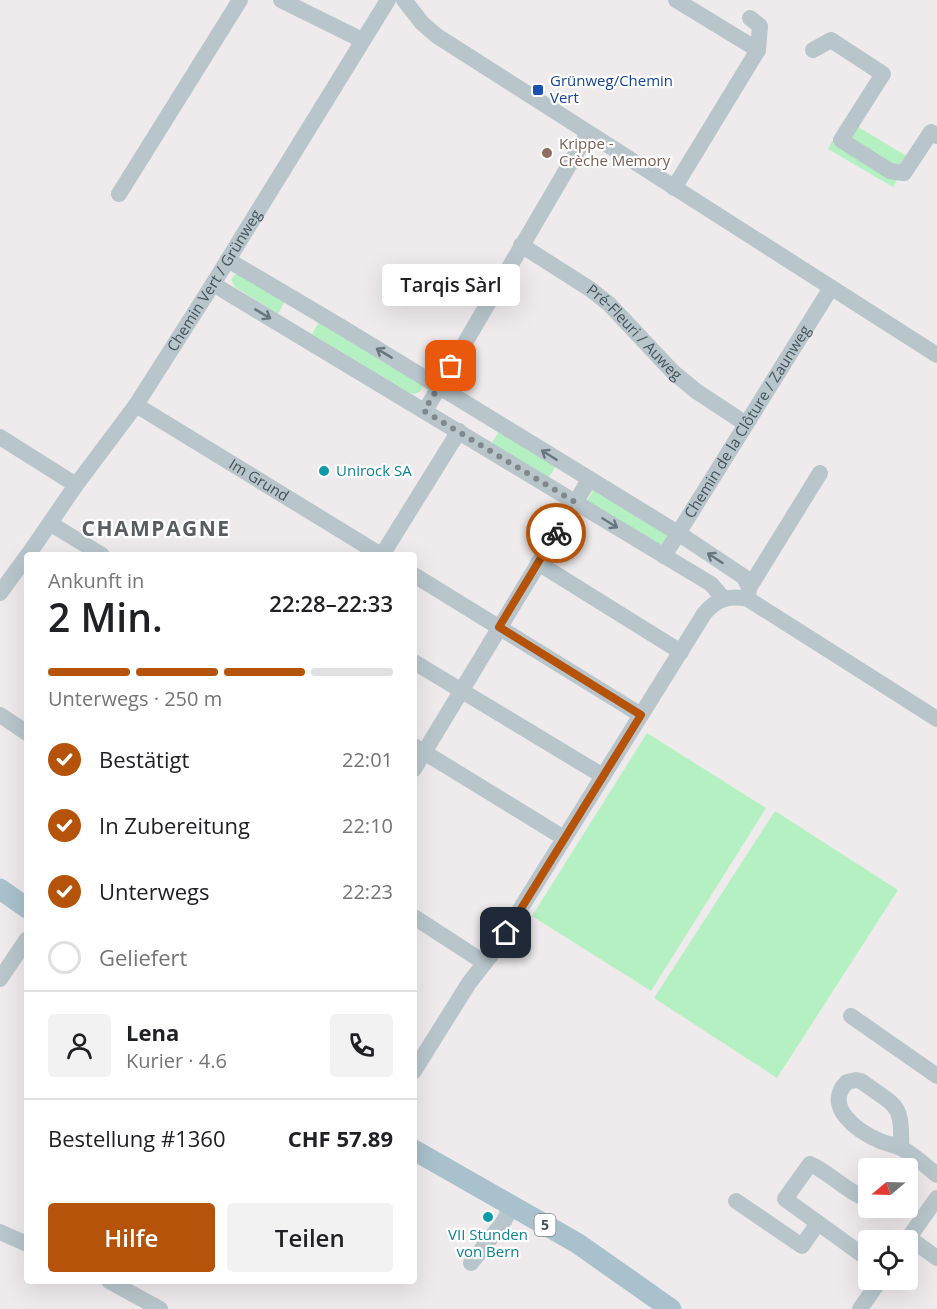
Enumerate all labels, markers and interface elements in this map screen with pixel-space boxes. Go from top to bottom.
place label: Grünweg/Chemin Vert [550,70,673,107]
marker: Grünweg/Chemin Vert [531,83,545,97]
place label: Krippe - Crèche Memory [559,133,671,170]
marker: Krippe - Crèche Memory [540,146,554,160]
street label: Chemin Vert / Grünweg [162,205,266,355]
callout: Tarqis Sàrl [382,264,520,306]
text: Tarqis Sàrl [400,271,502,298]
street label: Pré-Fleuri / Auweg [583,279,687,384]
one-way arrow [254,308,271,320]
street label: Chemin de la Clôture / Zaunweg [679,321,814,522]
pin [425,340,476,391]
one-way arrow [375,346,392,359]
icon: bag [434,349,467,382]
one-way arrow [541,449,558,461]
street label: Im Grund [226,453,293,505]
place label: Unirock SA [336,460,412,480]
marker: Unirock SA [317,464,331,478]
courier [526,503,586,563]
district label: CHAMPAGNE [82,514,230,542]
icon: bike [540,517,573,550]
one-way arrow [601,518,618,530]
one-way arrow [707,552,724,564]
text: Ankunft in [48,567,144,594]
text: 22:28–22:33 [269,588,393,618]
text: 2 Min. [48,590,163,643]
text: Unterwegs · 250 m [48,685,222,712]
icon: check [48,743,81,776]
text: Bestätigt [99,744,189,774]
text: 22:01 [342,746,393,773]
icon: check [48,809,81,842]
text: In Zubereitung [99,810,250,840]
text: 22:10 [342,812,393,839]
icon: check [48,875,81,908]
text: Unterwegs [99,876,210,906]
text: 22:23 [342,878,393,905]
pin [480,907,531,958]
icon: home [489,916,522,949]
text: Geliefert [99,942,187,972]
button: person [48,1014,111,1077]
button: phone [330,1014,393,1077]
text: Lena [126,1017,179,1047]
text: Kurier · 4.6 [126,1047,227,1074]
text: Bestellung #1360 [48,1123,226,1153]
text: CHF 57.89 [288,1123,393,1153]
north arrow [858,1158,918,1218]
map controls [858,1158,918,1290]
button: Hilfe [48,1203,215,1272]
button: Teilen [227,1203,393,1272]
marker: VII Stunden von Bern [481,1210,495,1224]
road number: 5 [534,1214,556,1236]
place label: VII Stunden von Bern [448,1224,528,1261]
button: locate [858,1230,918,1290]

